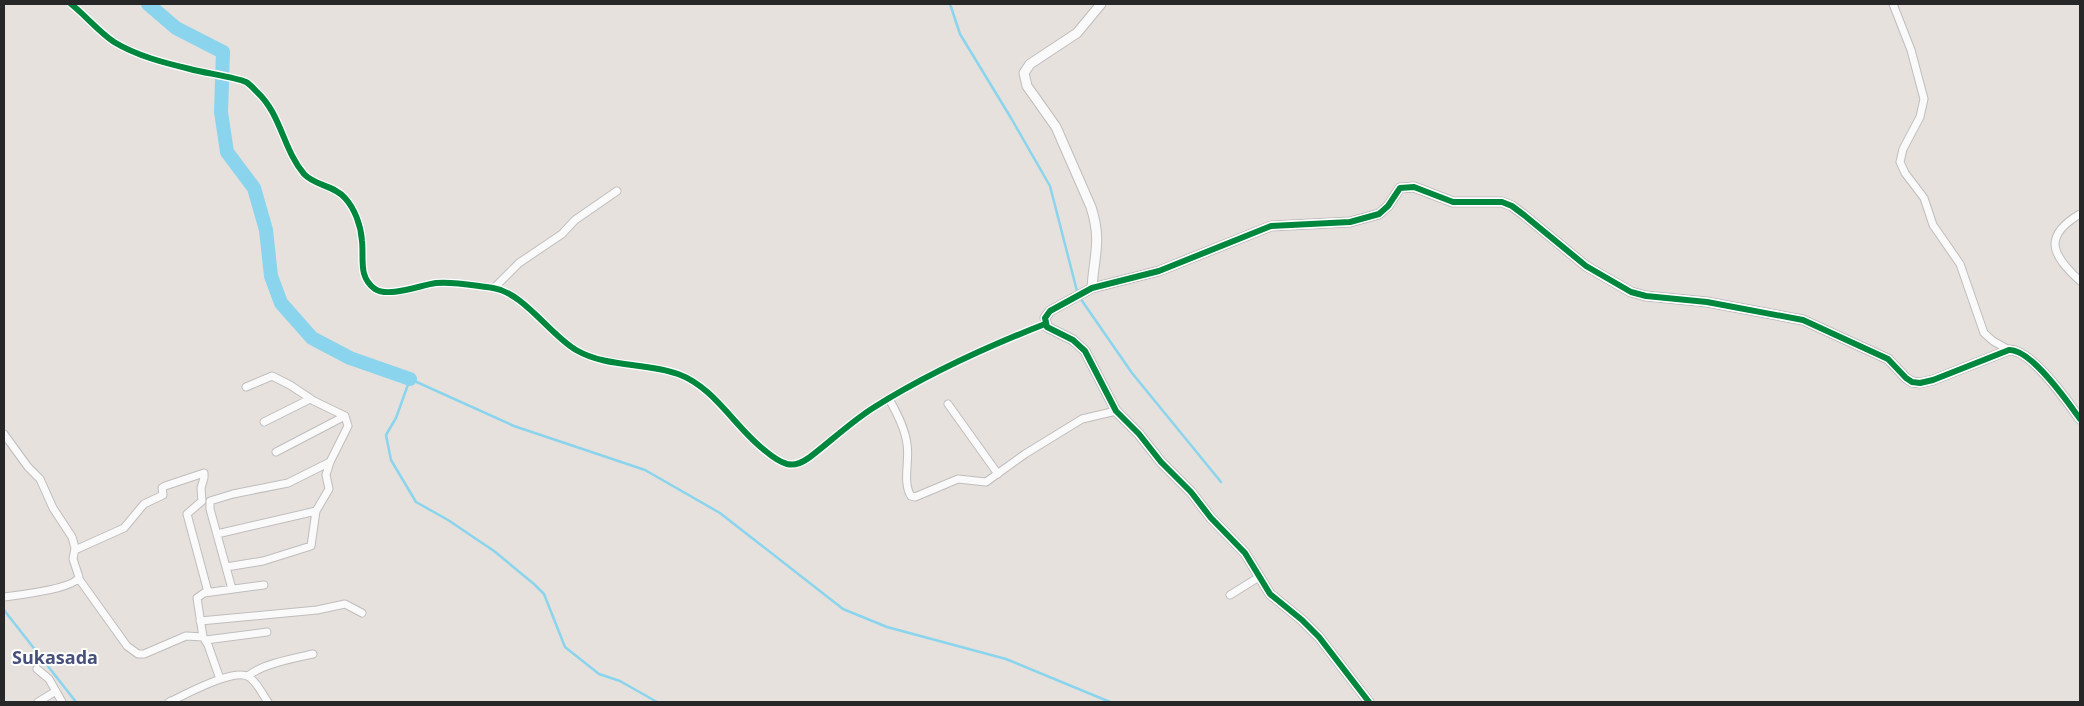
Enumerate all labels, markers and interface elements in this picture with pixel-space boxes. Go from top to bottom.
district label: Sukasada [12,645,98,669]

